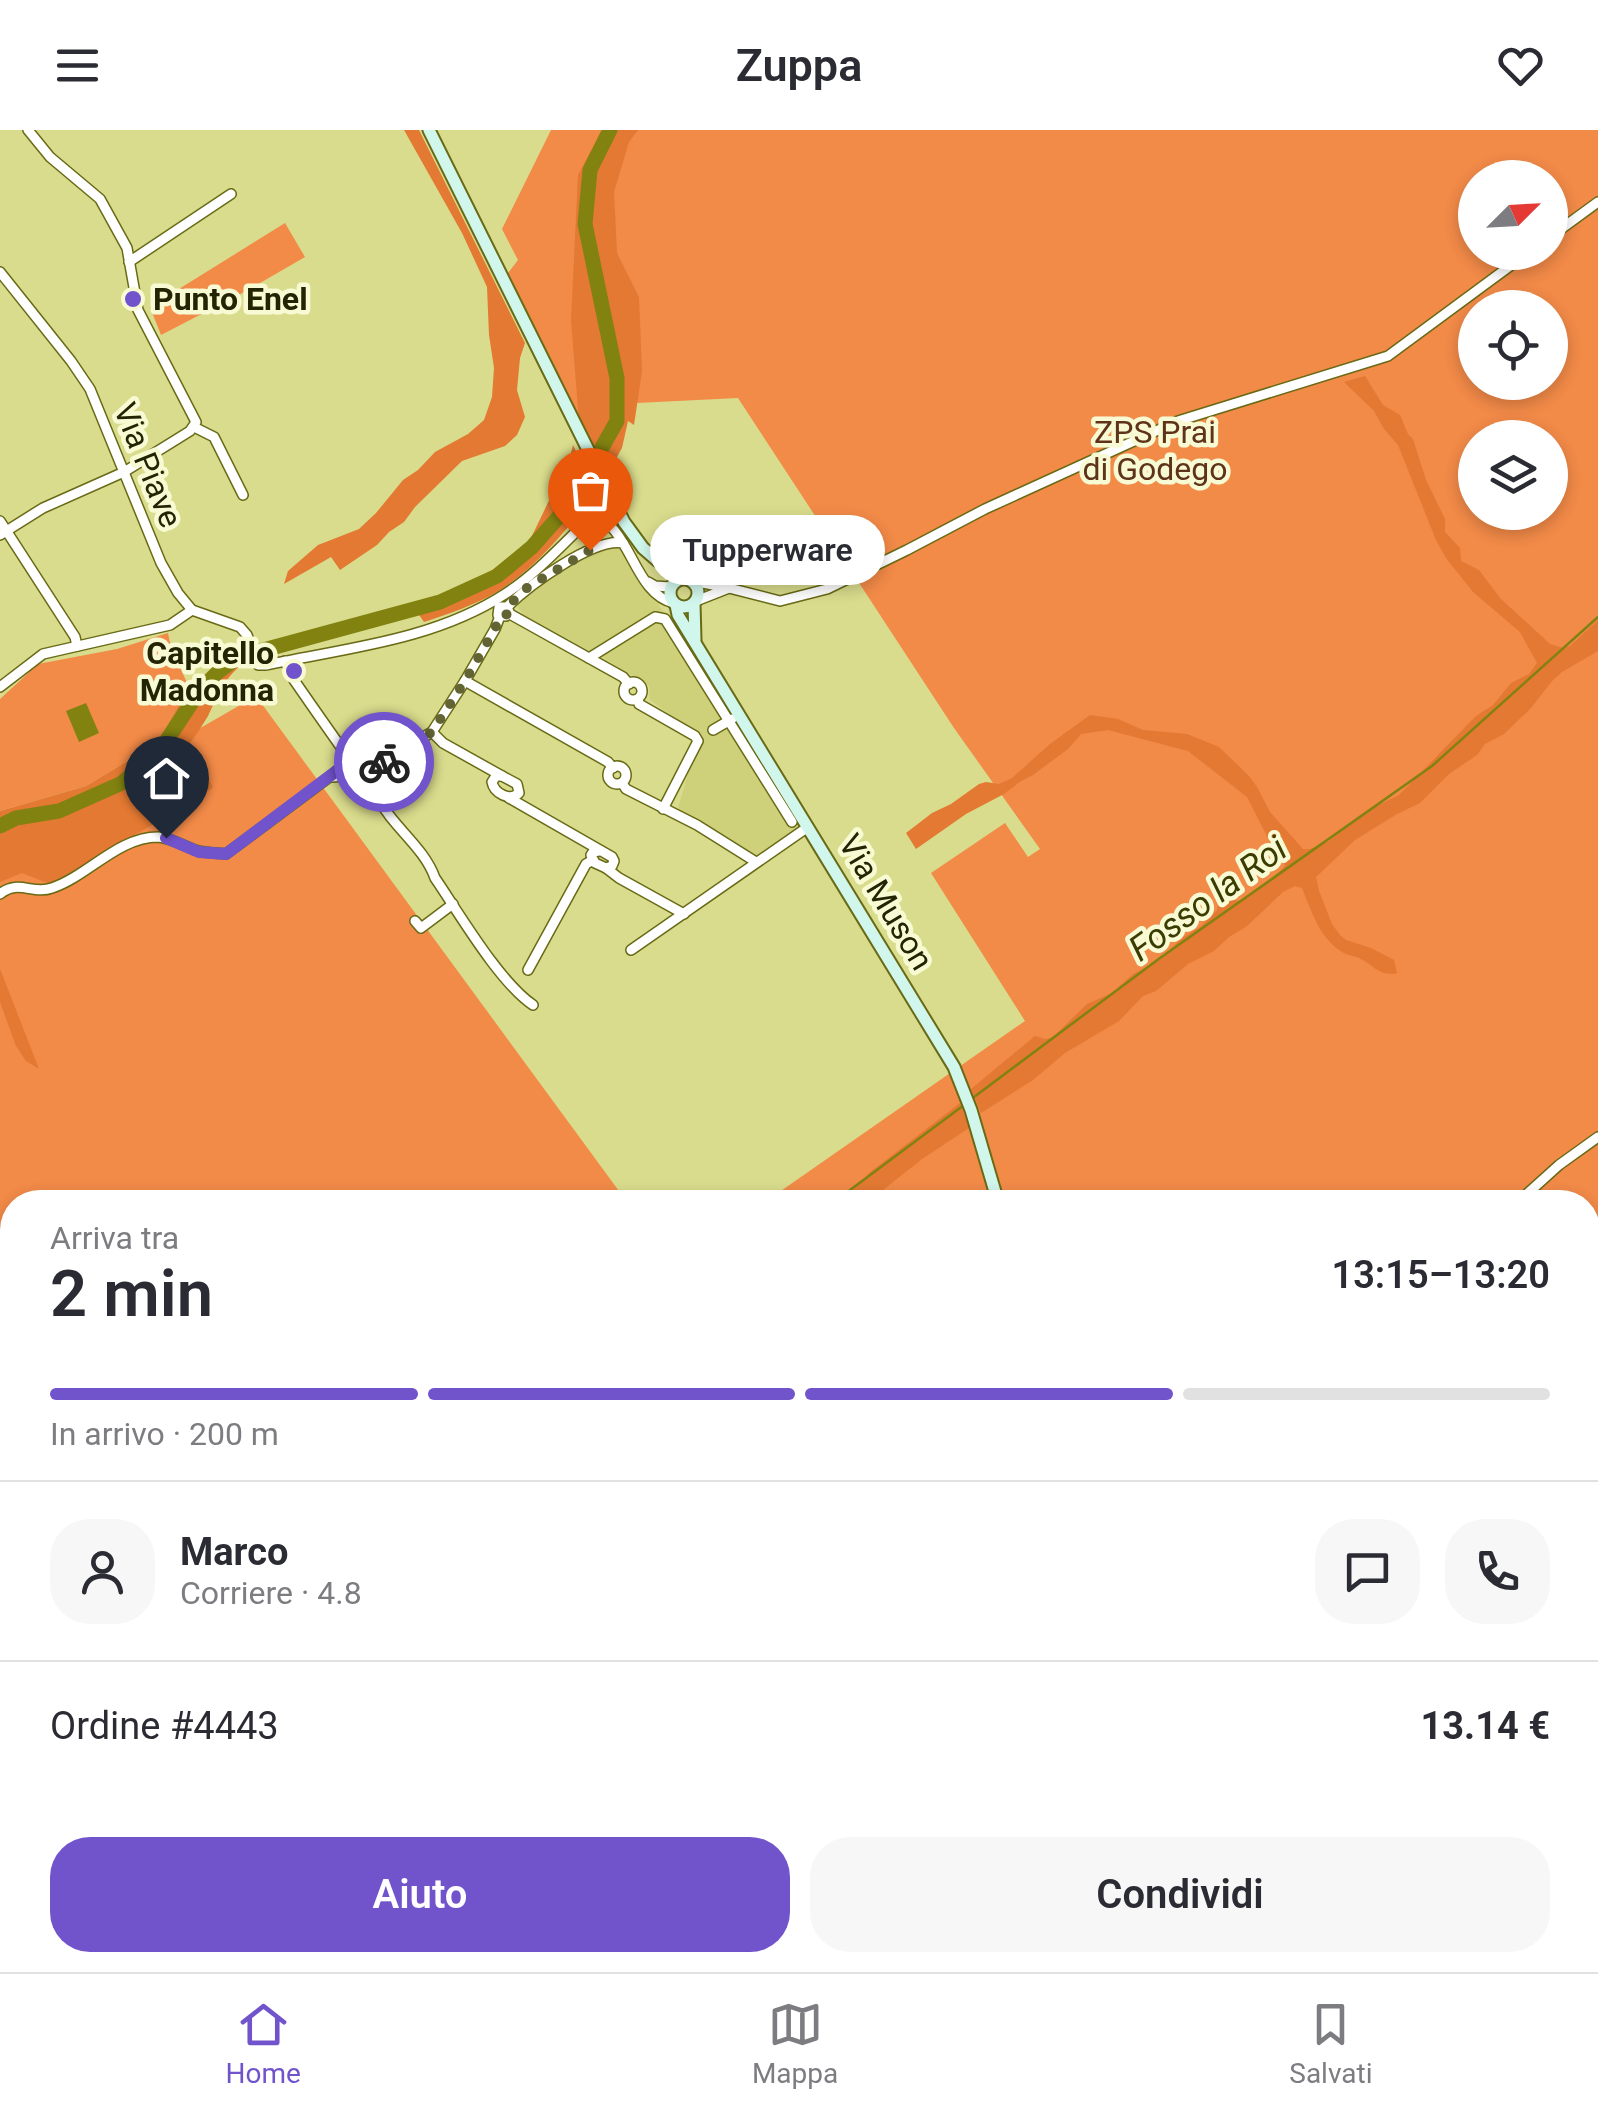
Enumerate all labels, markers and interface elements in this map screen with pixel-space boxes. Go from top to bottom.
icon: menu [50,38,105,93]
icon: heart [1493,38,1548,93]
text: Zuppa [736,39,862,92]
north arrow [1458,160,1568,270]
map controls [1458,160,1568,530]
place label: Punto Enel [153,280,308,318]
marker: Punto Enel [122,288,144,310]
button: locate [1458,290,1568,400]
street label: Via Piave [106,397,190,533]
park label: ZPS Prai di Godego [1082,413,1228,488]
button: layers [1458,420,1568,530]
pin [548,448,633,551]
icon: bag [563,463,618,518]
callout: Tupperware [650,515,885,585]
text: Tupperware [682,531,853,569]
place label: Capitello Madonna [140,634,274,709]
marker: Capitello Madonna [283,660,305,682]
courier [334,712,434,812]
icon: bike [357,735,412,790]
pin [124,736,209,839]
icon: home [139,751,194,806]
street label: Via Muson [831,827,941,977]
water label: Fosso la Roi [1121,828,1295,970]
text: Arriva tra [50,1219,179,1257]
text: 13:15–13:20 [1331,1253,1550,1297]
text: 2 min [50,1256,213,1332]
text: In arrivo · 200 m [50,1415,279,1453]
button: person [50,1519,155,1624]
button: chat [1315,1519,1420,1624]
button: phone [1445,1519,1550,1624]
text: Marco [180,1530,288,1574]
text: Corriere · 4.8 [180,1574,362,1612]
text: Ordine #4443 [50,1704,279,1748]
text: 13.14 € [1421,1704,1550,1748]
button: Aiuto [50,1837,790,1952]
button: Condividi [810,1837,1550,1952]
tab: Home [226,1997,301,2090]
tab: Mappa [752,1997,838,2090]
tab: Salvati [1289,1997,1372,2090]

